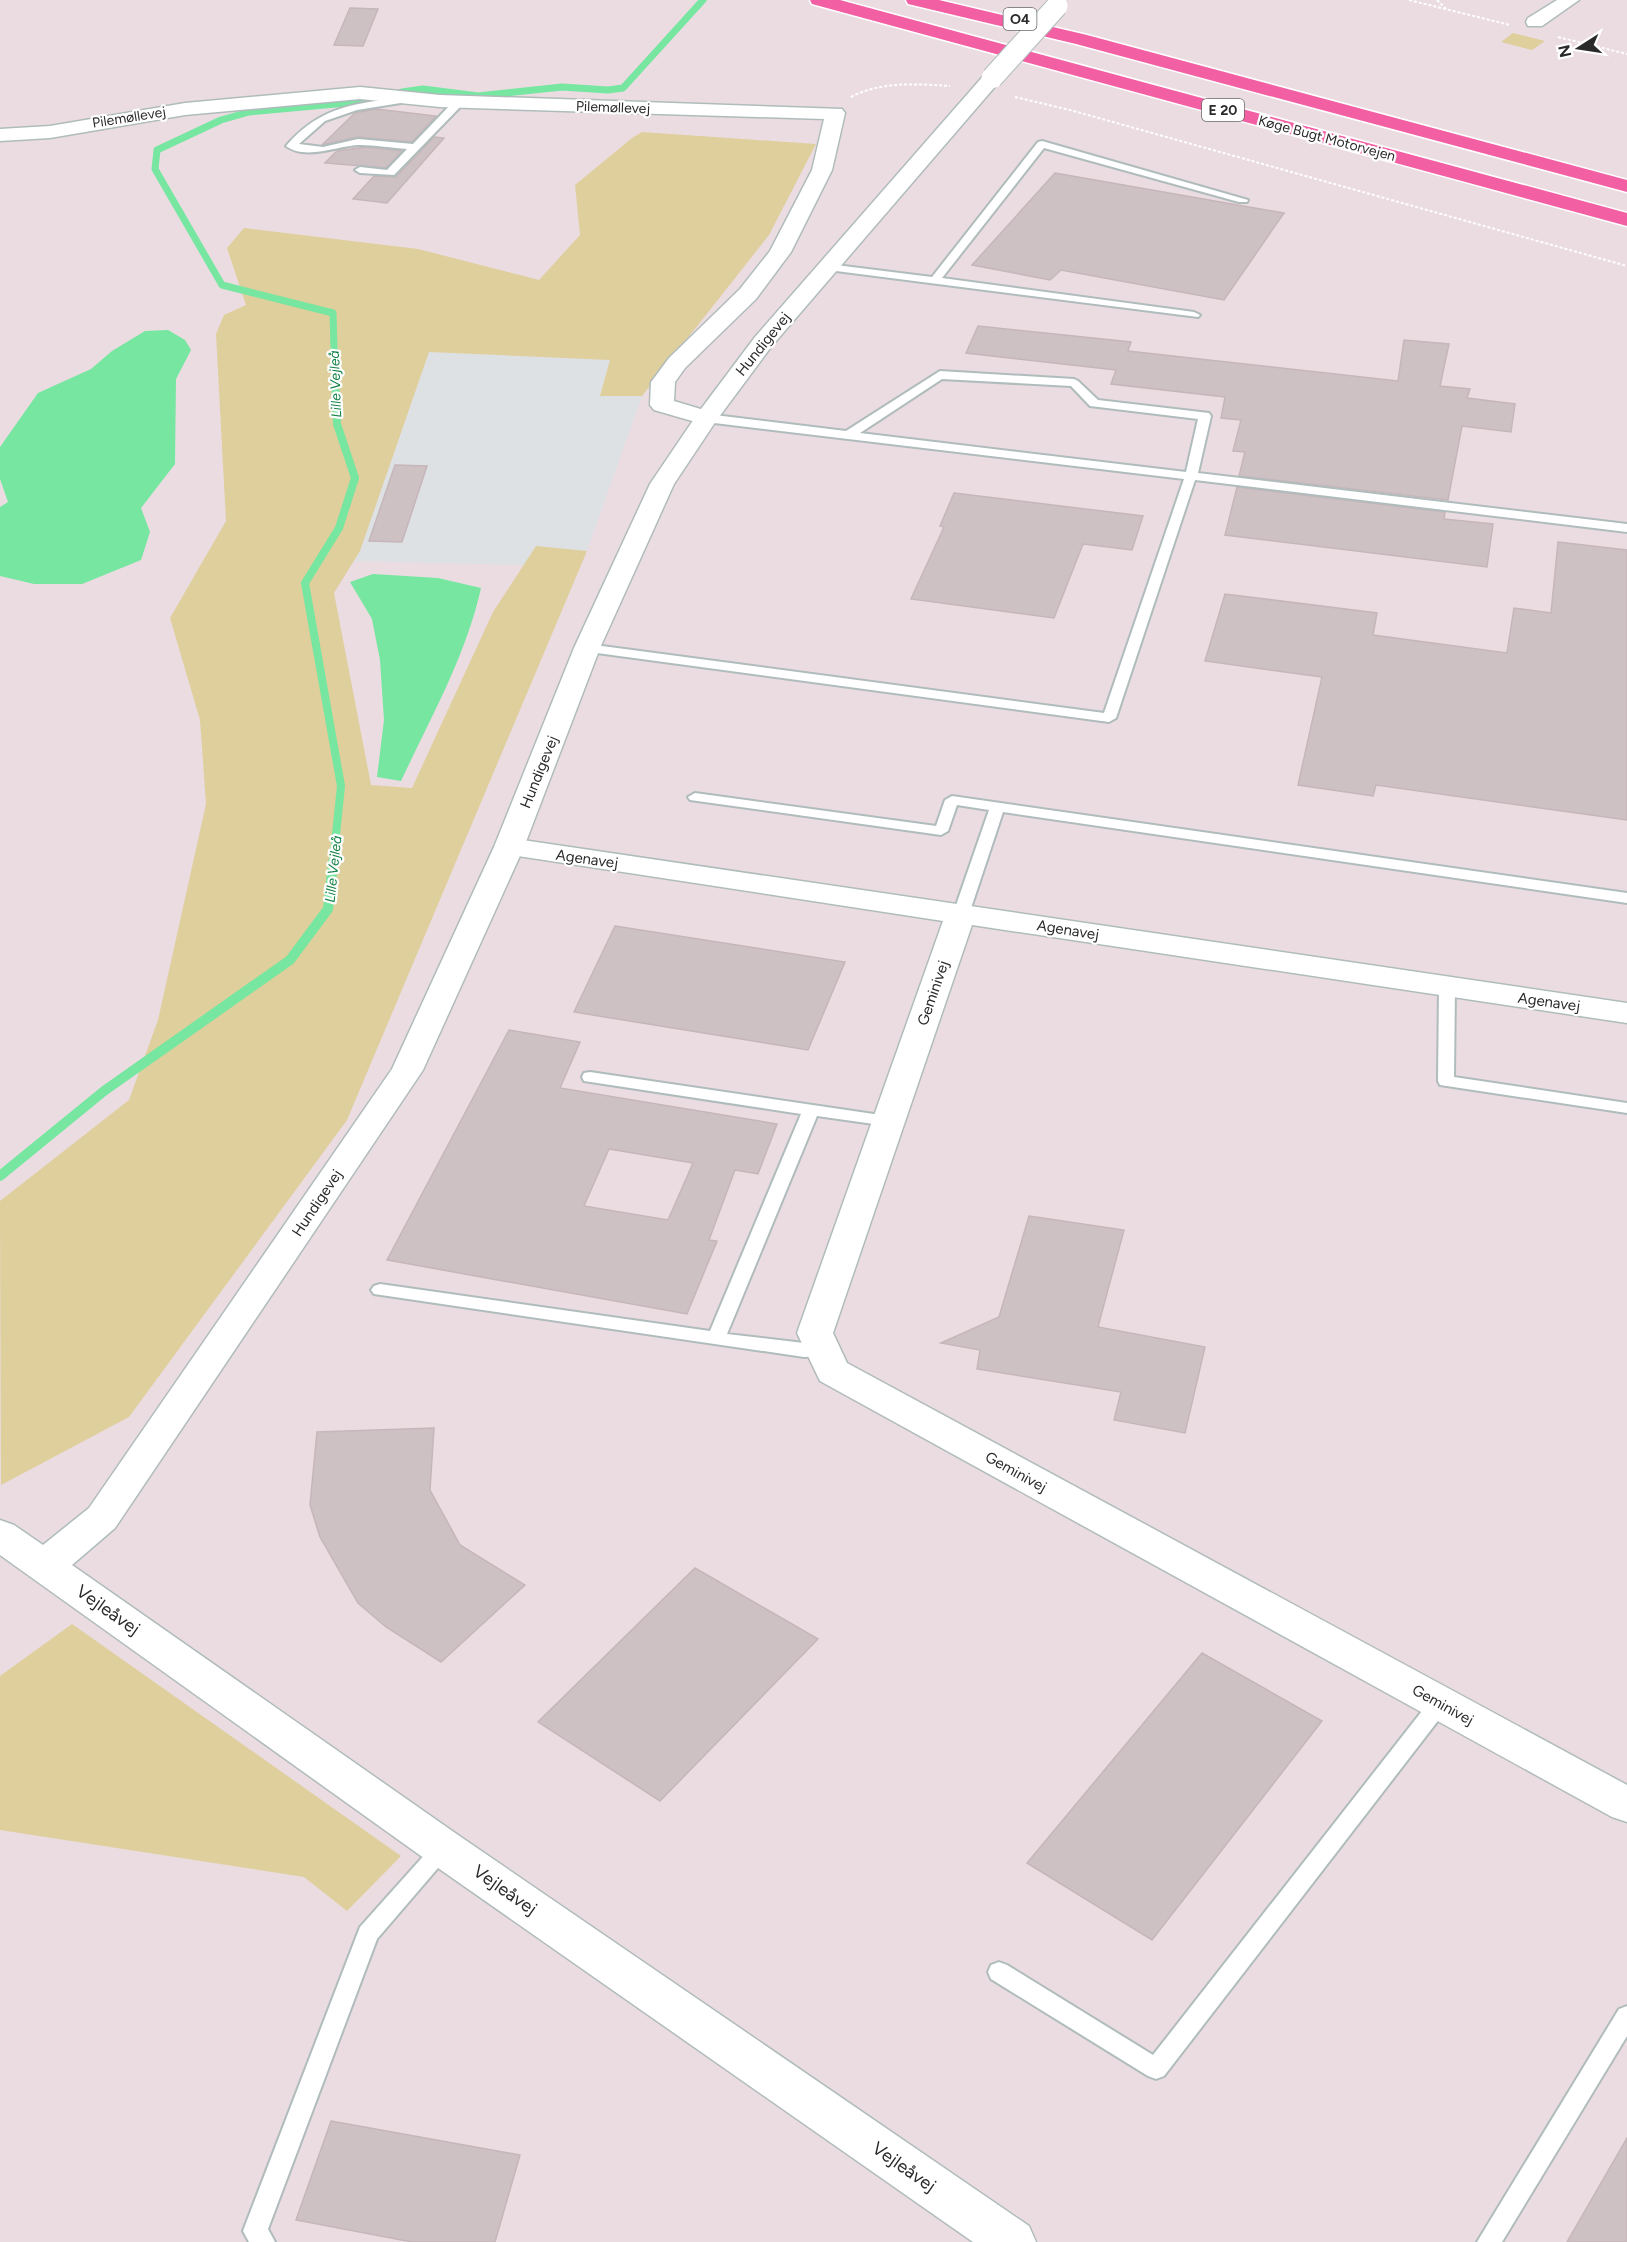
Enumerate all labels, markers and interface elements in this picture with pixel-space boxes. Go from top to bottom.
road number: O4 [1004,8,1036,30]
north arrow [1549,18,1609,78]
text: N [1554,43,1575,59]
street label: Pilemøllevej [576,98,650,117]
road number: E 20 [1202,99,1244,121]
street label: Pilemøllevej [91,103,167,132]
street label: Køge Bugt Motorvejen [1256,112,1397,165]
street label: Hundigevej [732,308,794,380]
water label: Lille Vejleå [326,350,345,418]
street label: Hundigevej [516,733,562,811]
water label: Lille Vejleå [322,835,345,903]
street label: Agenavej [555,846,619,872]
street label: Agenavej [1036,916,1100,944]
street label: Geminivej [913,958,953,1028]
street label: Agenavej [1517,989,1581,1015]
street label: Hundigevej [288,1166,346,1240]
street label: Geminivej [982,1448,1050,1496]
street label: Vejleåvej [72,1580,144,1640]
street label: Geminivej [1409,1681,1477,1729]
street label: Vejleåvej [469,1860,541,1920]
street label: Vejleåvej [868,2137,940,2197]

